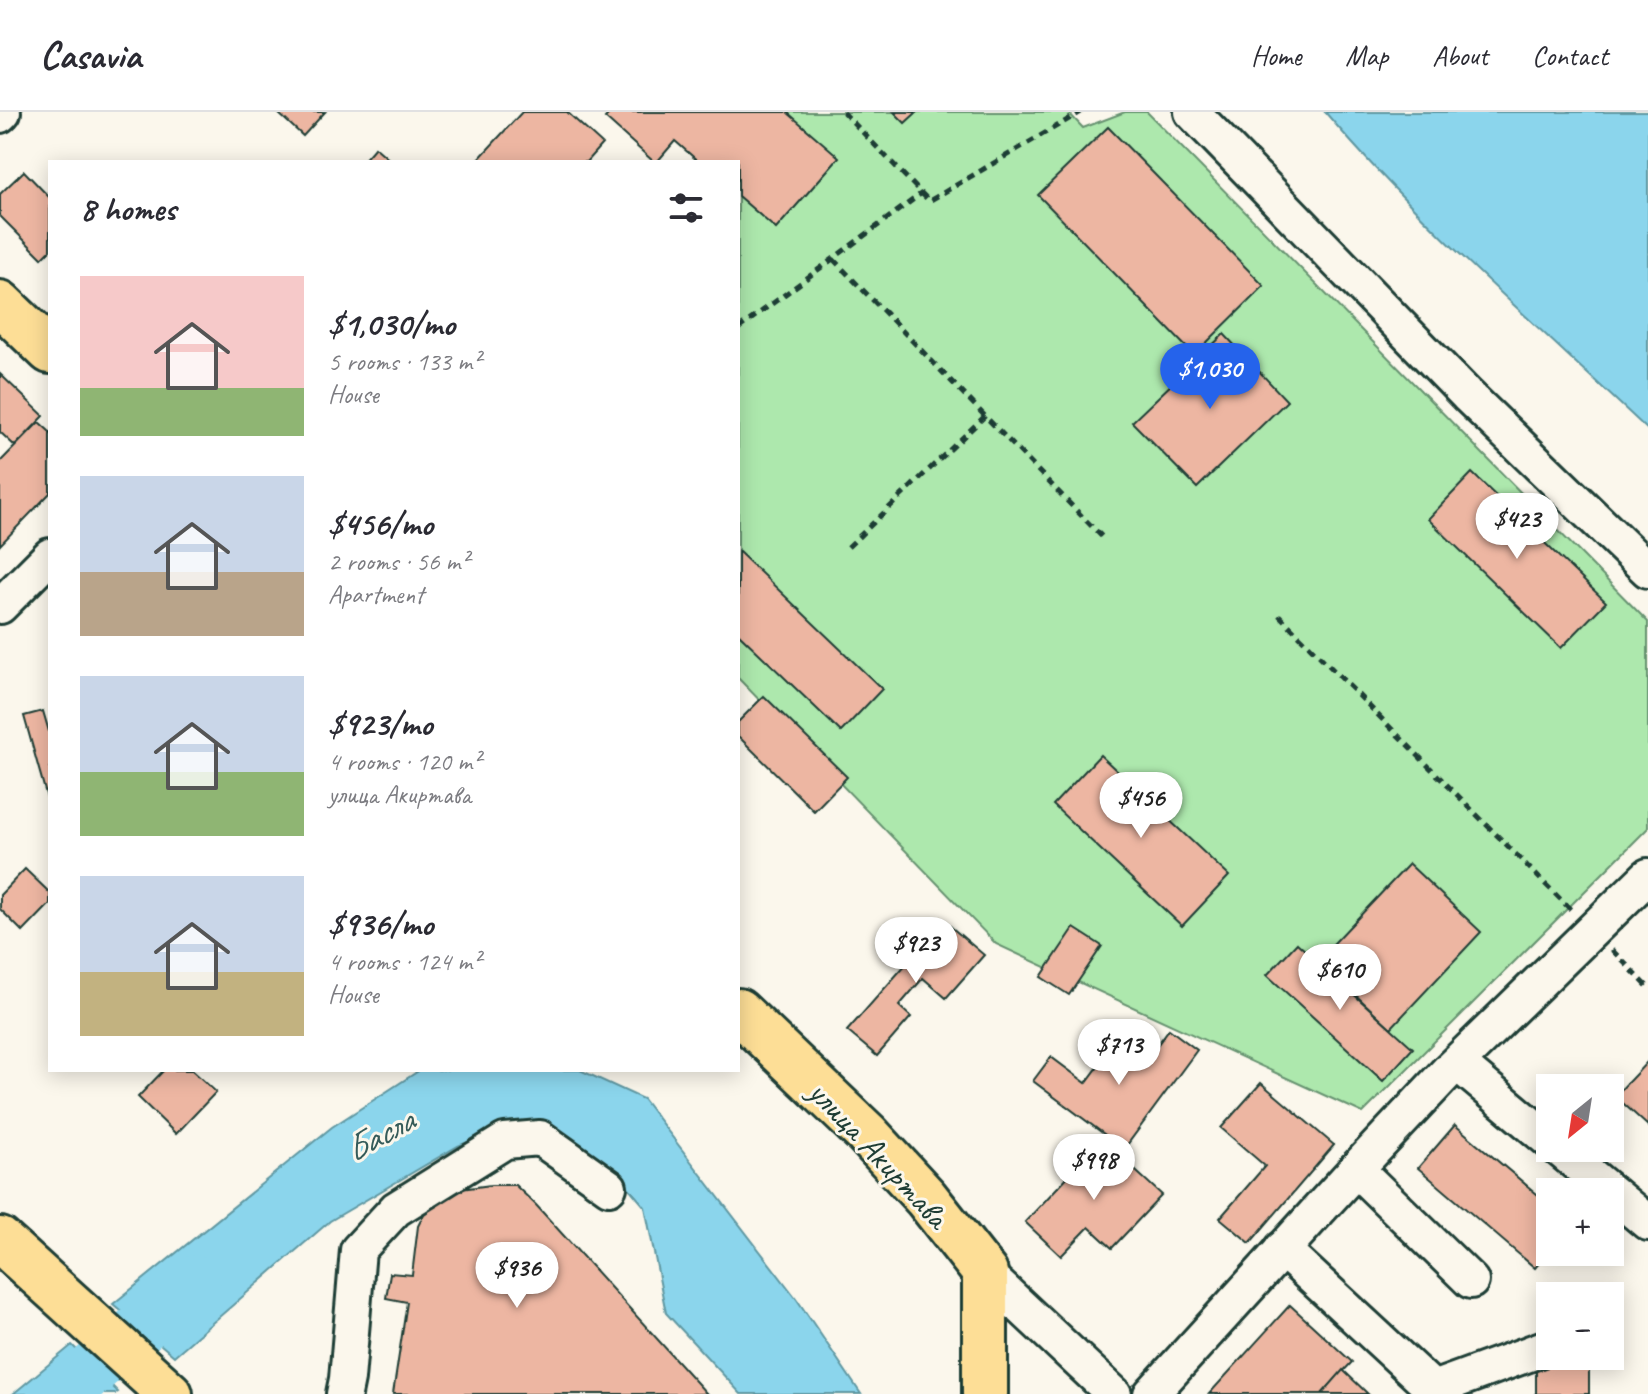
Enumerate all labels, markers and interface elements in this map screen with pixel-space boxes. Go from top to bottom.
text: Casavia [40,32,141,79]
text: Home [1251,38,1301,73]
text: Map [1345,38,1388,73]
text: About [1432,38,1488,73]
text: Contact [1532,38,1608,73]
icon: filters [664,186,708,230]
text: 8 homes [80,187,176,230]
text: $1,030/mo [328,302,455,345]
icon: home [144,308,240,404]
pin: $1,030 [1145,343,1275,411]
text: 5 rooms · 133 m² [328,345,480,378]
text: $1,030 [1178,352,1242,385]
text: House [328,378,379,411]
pin: $423 [1470,493,1564,561]
text: $456/mo [328,502,433,545]
text: $423 [1494,502,1540,535]
icon: home [144,508,240,604]
text: 2 rooms · 56 m² [328,545,469,578]
text: Apartment [328,578,424,611]
text: $923/mo [328,702,432,745]
icon: home [144,708,240,804]
text: 4 rooms · 120 m² [328,745,480,778]
pin: $456 [1094,772,1188,840]
text: улица Акиртава [328,778,471,811]
text: $456 [1118,781,1164,814]
text: $936/mo [328,902,433,945]
icon: home [144,908,240,1004]
pin: $923 [869,917,963,985]
text: $923 [893,926,939,959]
pin: $610 [1293,944,1387,1012]
text: 4 rooms · 124 m² [328,945,480,978]
text: $610 [1316,953,1364,986]
text: House [328,978,379,1011]
pin: $713 [1072,1019,1166,1087]
text: $713 [1096,1028,1142,1061]
street label: улица Акиртава [798,1070,961,1239]
north arrow [1536,1074,1624,1162]
map controls [1536,1074,1624,1370]
water label: Басла [336,1096,425,1173]
pin: $998 [1047,1134,1141,1202]
text: $998 [1071,1143,1117,1176]
button: + [1536,1178,1624,1266]
pin: $936 [470,1242,564,1310]
text: $936 [493,1251,541,1284]
button: − [1536,1282,1624,1370]

